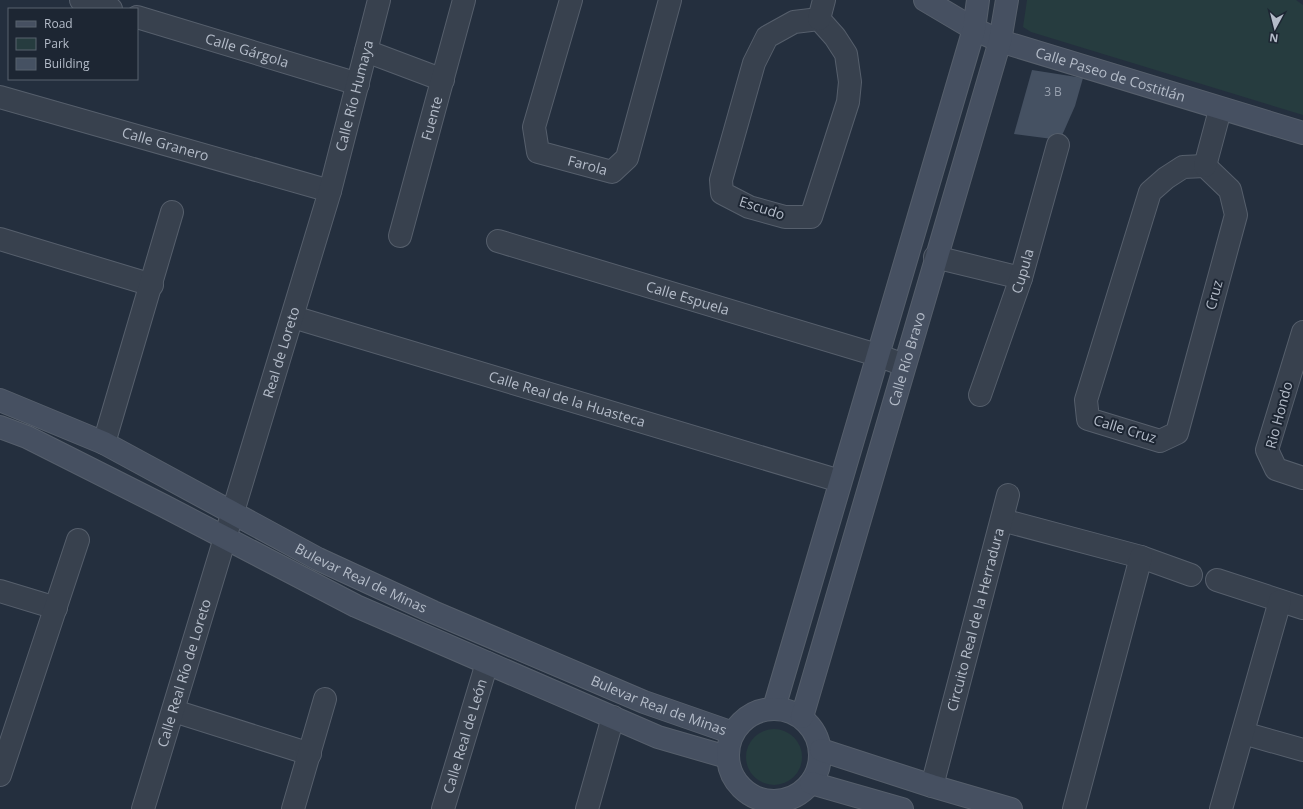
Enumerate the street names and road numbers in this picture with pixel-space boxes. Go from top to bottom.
street label: Calle Gárgola [203,28,291,71]
street label: Calle Río Humaya [331,38,377,153]
street label: Calle Paseo de Costitlán [1033,42,1188,106]
street label: Fuente [416,94,447,142]
street label: Calle Granero [120,122,211,165]
street label: Farola [566,150,610,179]
street label: Escudo [737,191,787,224]
street label: Cupula [1006,246,1038,296]
street label: Calle Espuela [644,276,732,319]
street label: Cruz [1200,278,1227,312]
street label: Real de Loreto [258,304,303,400]
street label: Calle Río Bravo [884,309,929,408]
street label: Calle Real de la Huasteca [487,366,648,431]
street label: Rio Hondo [1260,379,1297,450]
street label: Calle Cruz [1091,410,1159,447]
street label: Circuito Real de la Herradura [942,526,1008,713]
street label: Bulevar Real de Minas [292,538,431,617]
street label: Calle Real Río de Loreto [152,597,215,749]
street label: Bulevar Real de Minas [588,670,730,739]
street label: Calle Real de León [438,676,491,796]

